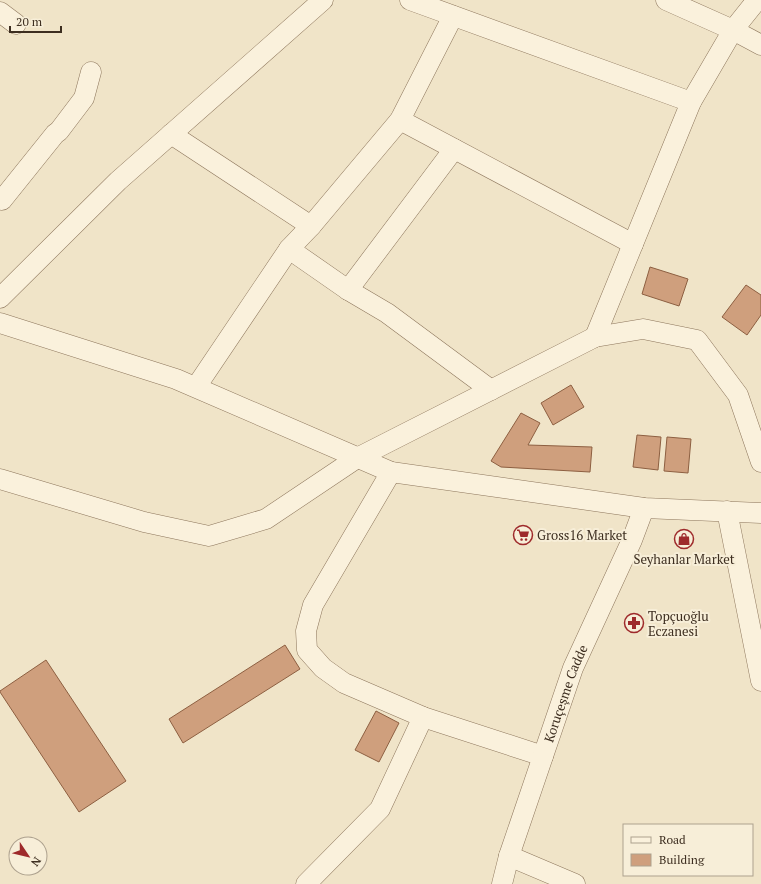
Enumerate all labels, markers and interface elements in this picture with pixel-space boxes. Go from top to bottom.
scale bar [10,8,61,34]
text: 20 m [16,14,43,29]
supermarket icon: Gross16 Market [512,524,534,546]
place label: Gross16 Market [537,526,627,544]
shop icon: Seyhanlar Market [673,528,695,550]
place label: Seyhanlar Market [633,550,735,568]
place label: Topçuoğlu Eczanesi [648,607,709,640]
pharmacy icon: Topçuoğlu Eczanesi [623,612,645,634]
street label: Koruçeşme Cadde [539,642,592,745]
legend [623,824,753,876]
text: Road [659,832,686,847]
north arrow [8,836,48,876]
text: Building [659,852,705,867]
text: N [28,854,44,870]

